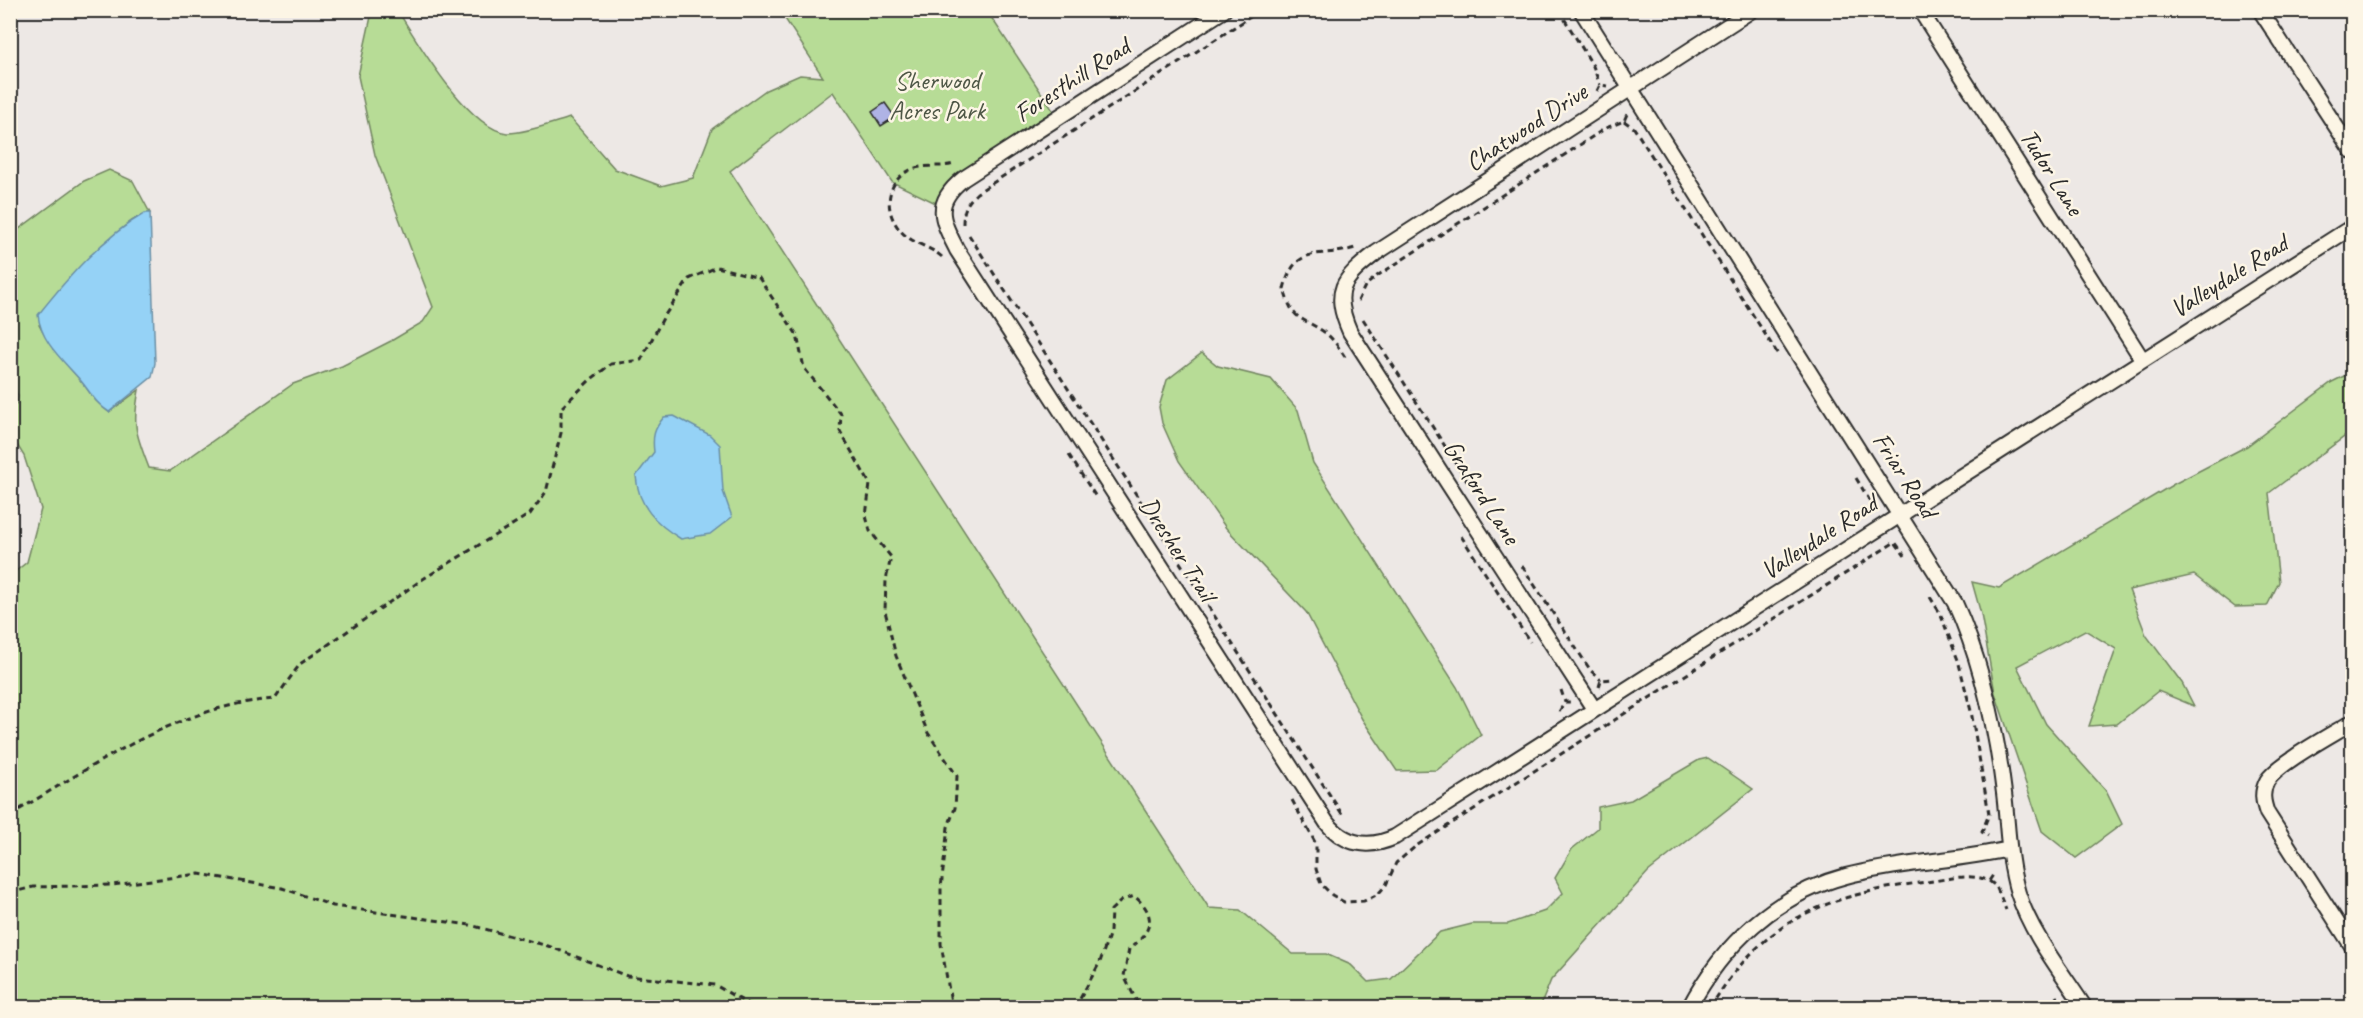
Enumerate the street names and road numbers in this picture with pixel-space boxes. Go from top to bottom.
street label: Foresthill Road [1008,28,1139,130]
street label: Chatwood Drive [1459,74,1595,179]
street label: Tudor Lane [2013,122,2093,224]
street label: Valleydale Road [2164,225,2297,325]
street label: Friar Road [1865,426,1947,527]
street label: Graford Lane [1436,434,1529,552]
street label: Valleydale Road [1754,485,1887,587]
street label: Dresher Trail [1132,491,1226,611]

